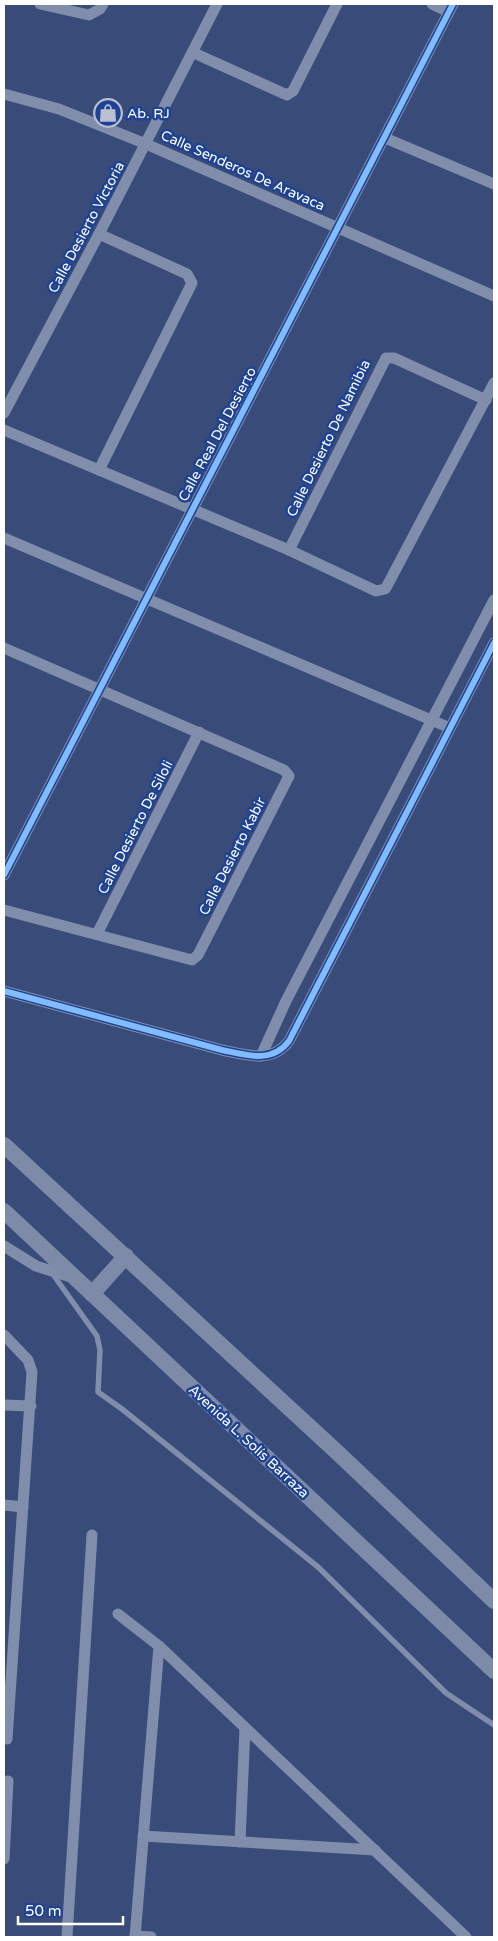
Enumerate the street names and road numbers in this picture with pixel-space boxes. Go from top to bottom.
street label: Calle Senderos De Aravaca [158,127,327,214]
street label: Calle Desierto Victoria [45,159,128,296]
street label: Calle Desierto De Namibia [283,357,374,520]
street label: Calle Real Del Desierto [175,364,260,504]
street label: Calle Desierto De Siloli [94,757,177,897]
street label: Calle Desierto Kabir [195,794,270,918]
street label: Avenida L. Solís Barraza [185,1381,312,1502]

